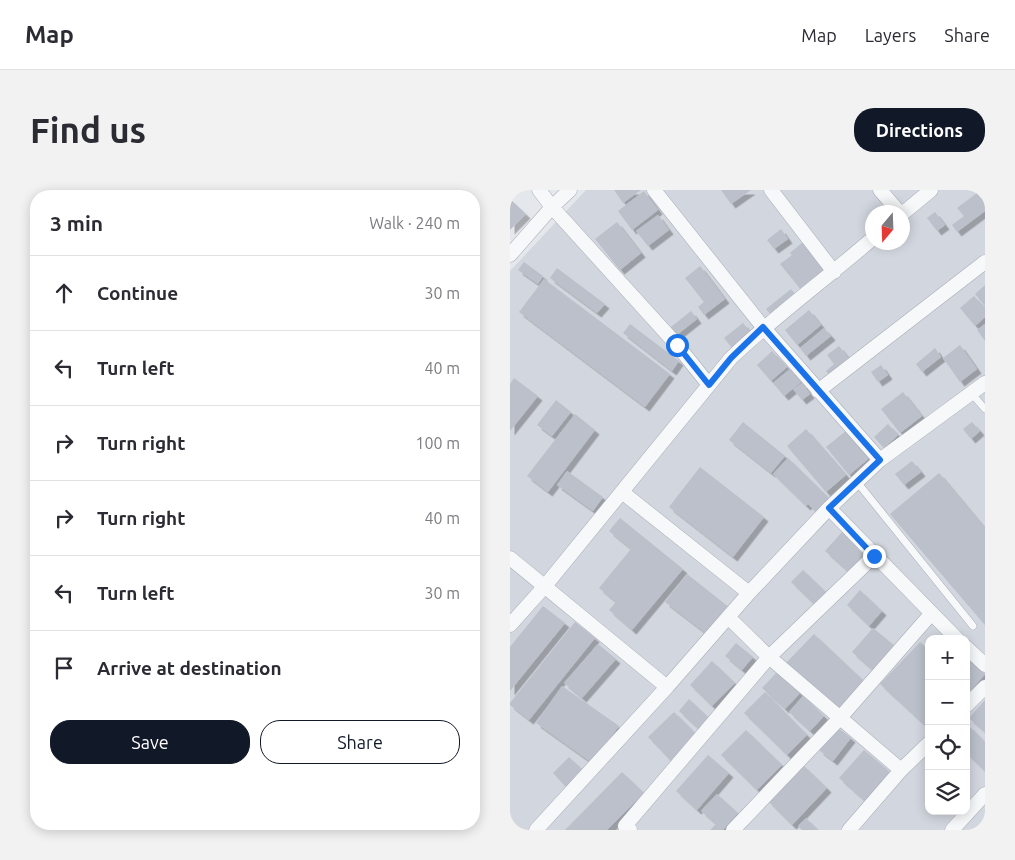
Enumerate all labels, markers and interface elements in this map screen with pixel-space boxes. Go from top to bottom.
text: Map [25,21,74,48]
text: Map [801,25,837,45]
text: Layers [865,25,916,45]
text: Share [944,25,990,45]
button: Directions [854,108,985,152]
text: Find us [30,110,146,150]
north arrow [865,205,910,250]
text: 3 min [50,211,103,235]
text: Walk · 240 m [369,214,460,232]
icon: ahead [50,279,78,307]
text: Continue [97,282,178,304]
text: 30 m [424,284,460,302]
route start [666,334,689,357]
icon: left [50,354,78,382]
text: Turn left [97,357,175,379]
text: 40 m [424,359,460,377]
icon: right [50,429,78,457]
text: Turn right [97,432,185,454]
text: 100 m [415,434,460,452]
icon: right [50,504,78,532]
text: Turn right [97,507,185,529]
text: 40 m [424,509,460,527]
route end [863,545,886,568]
icon: left [50,579,78,607]
text: Turn left [97,582,175,604]
text: 30 m [424,584,460,602]
map controls [925,635,970,815]
button: + [925,635,970,680]
icon: arrive [50,654,78,682]
text: Arrive at destination [97,657,282,679]
button: − [925,680,970,725]
button: Save [50,720,250,764]
button: Share [260,720,460,764]
button: locate [925,725,970,770]
button: layers [925,770,970,815]

